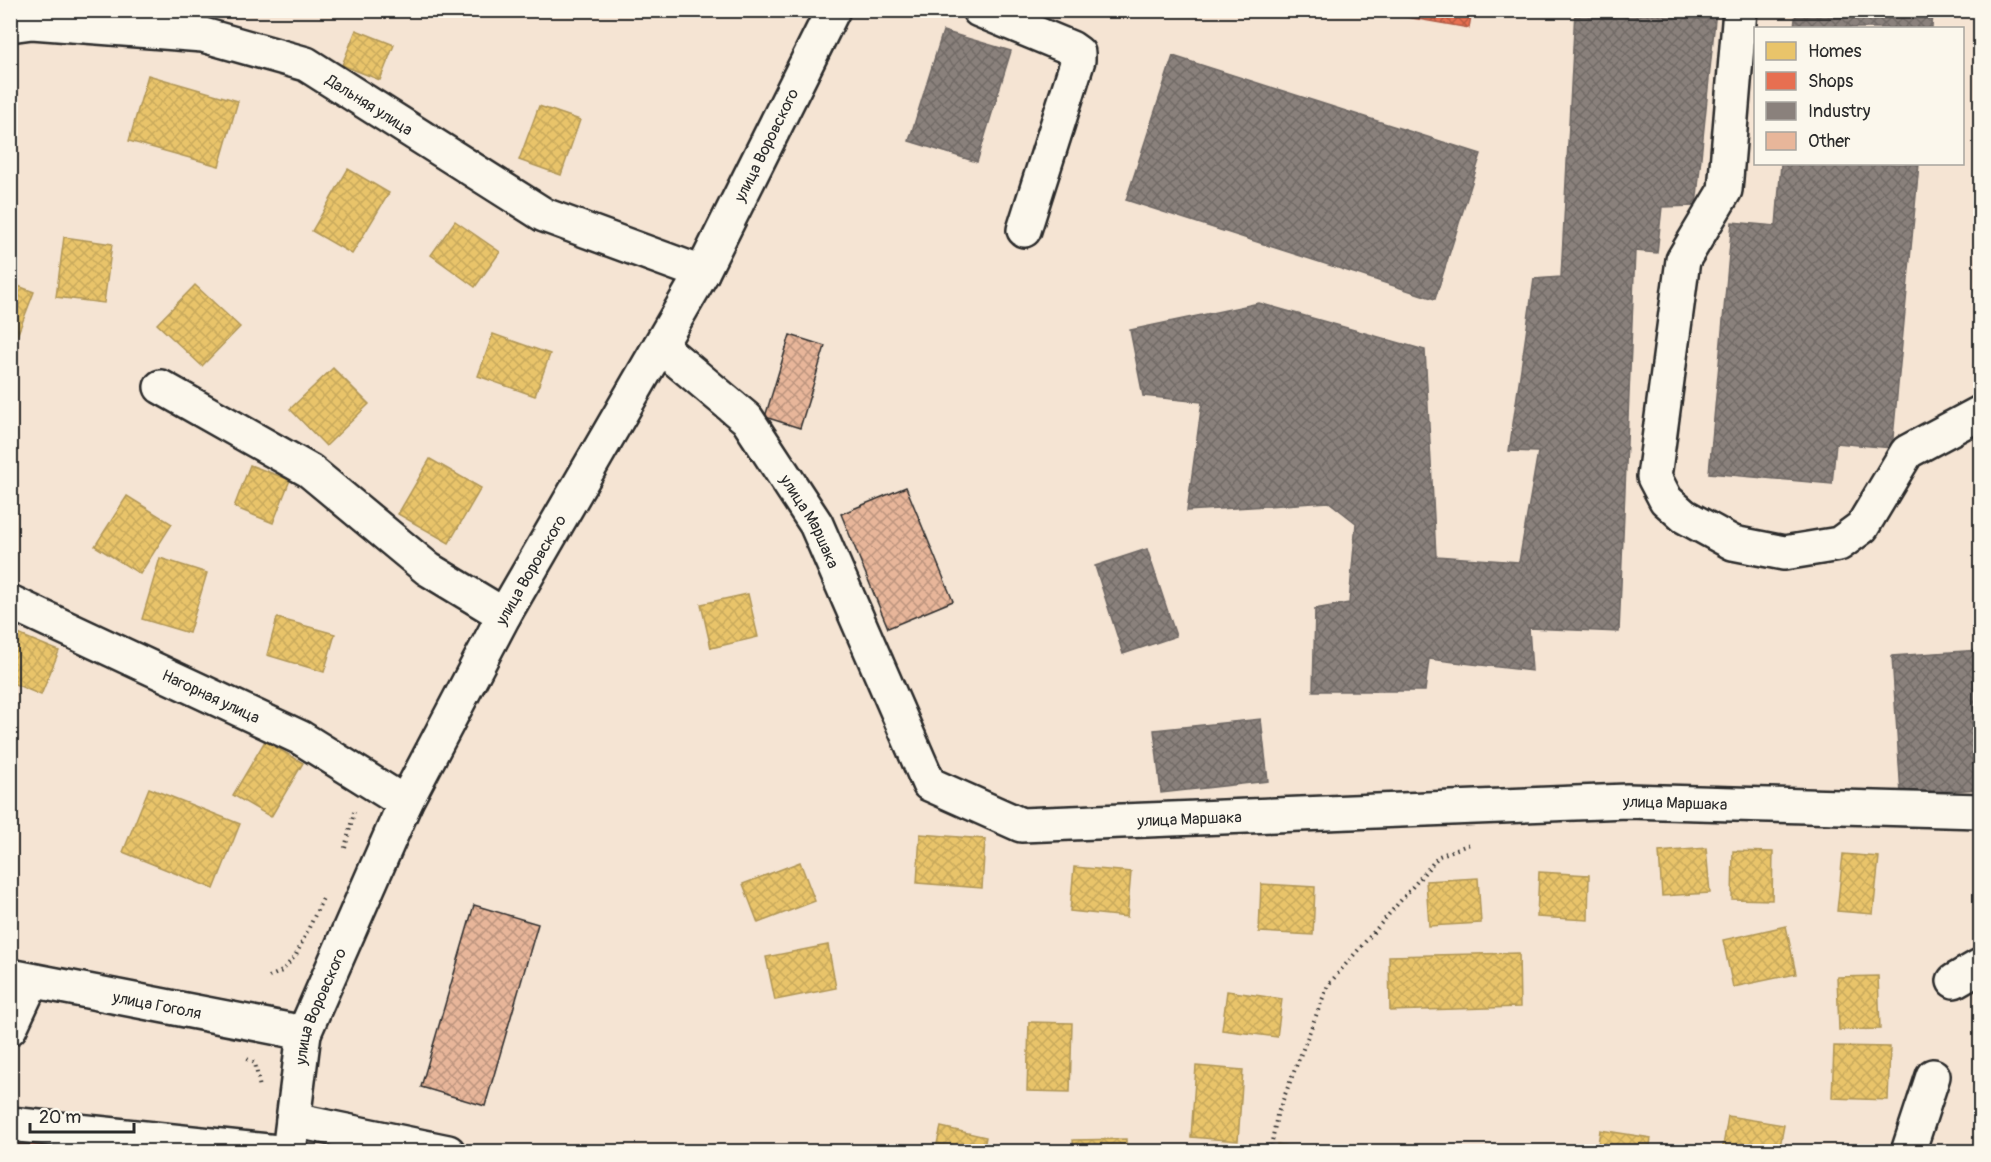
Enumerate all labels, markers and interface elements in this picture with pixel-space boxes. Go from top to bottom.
legend [1754,27,1964,165]
text: Homes [1808,40,1861,63]
street label: Дальняя улица [321,70,416,140]
text: Shops [1808,70,1853,93]
street label: улица Воровского [730,85,804,206]
text: Industry [1808,100,1871,123]
text: Other [1808,130,1851,153]
street label: улица Маршака [775,470,843,571]
street label: улица Воровского [491,511,571,630]
street label: Нагорная улица [159,665,263,728]
street label: улица Маршака [1622,792,1728,815]
street label: улица Маршака [1136,807,1242,831]
street label: улица Воровского [291,945,351,1067]
street label: улица Гоголя [110,987,203,1024]
scale bar [30,1096,134,1134]
text: 20 m [39,1106,81,1129]

